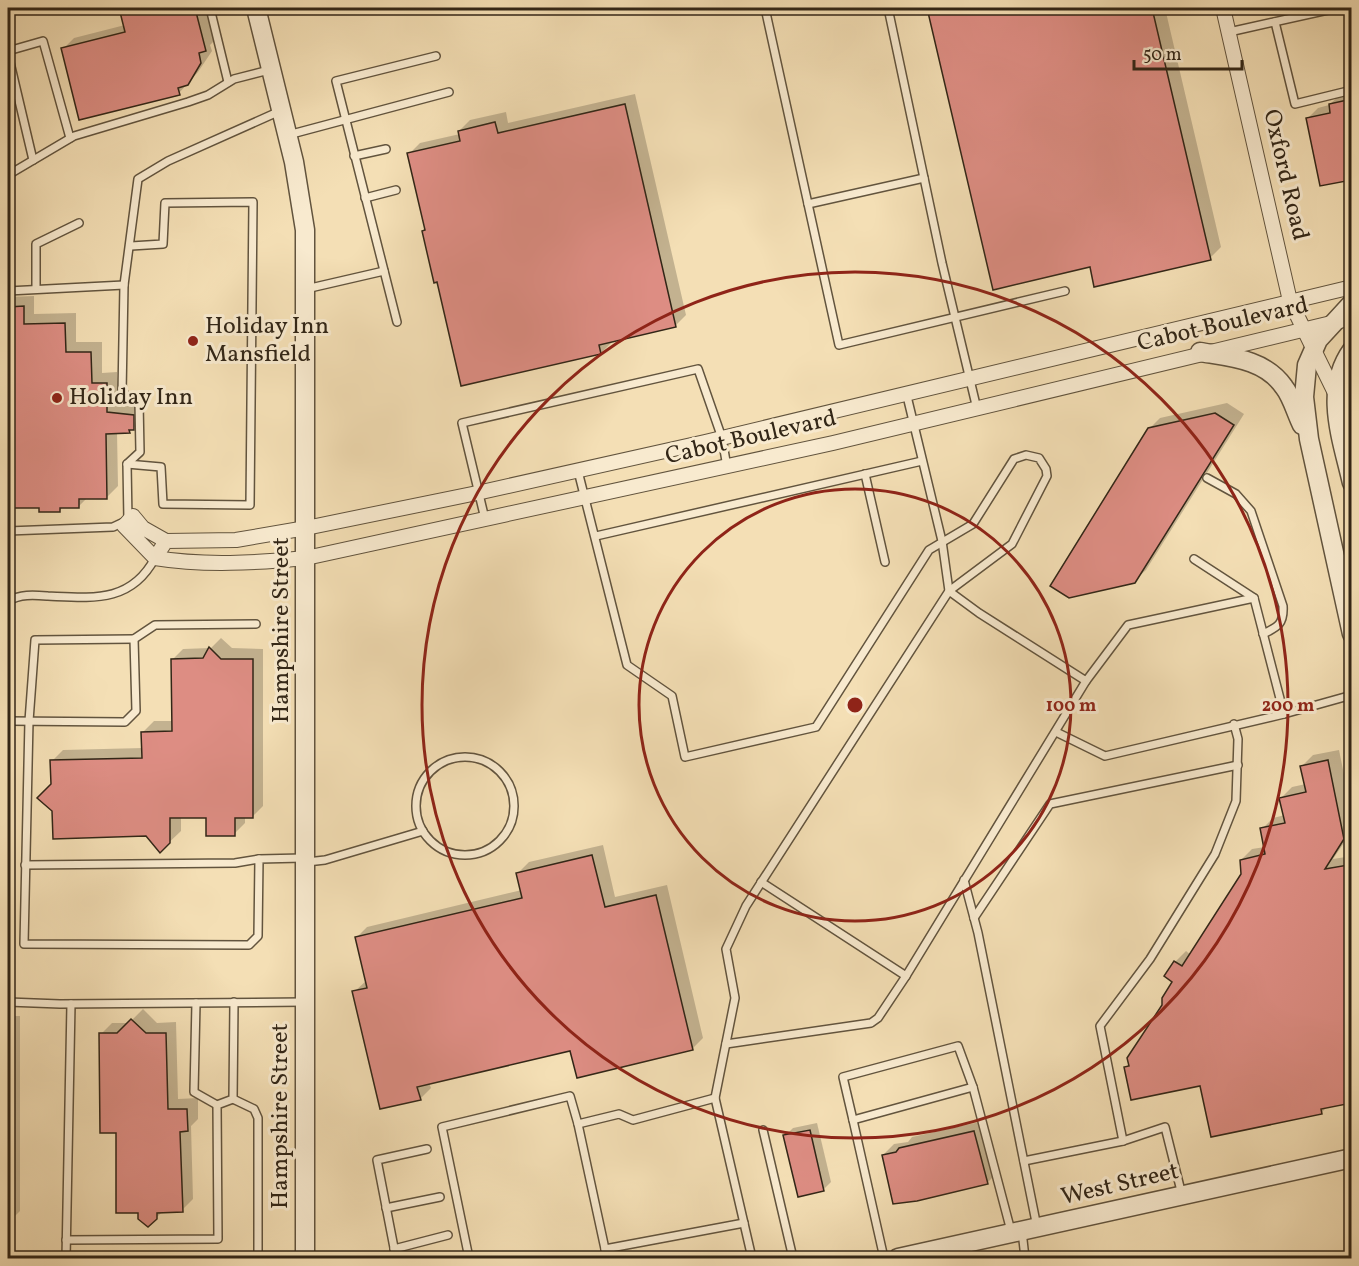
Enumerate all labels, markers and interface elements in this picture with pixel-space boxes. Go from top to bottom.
scale bar [1134,33,1242,71]
text: 50 m [1143,43,1182,68]
street label: Oxford Road [1253,106,1317,244]
street label: Cabot Boulevard [1134,289,1312,361]
place label: Holiday Inn Mansfield [205,310,329,372]
marker: Holiday Inn Mansfield [186,334,200,348]
place label: Holiday Inn [69,381,193,415]
marker: Holiday Inn [50,391,64,405]
street label: Cabot Boulevard [662,402,840,474]
street label: Hampshire Street [265,537,299,723]
text: 100 m [1046,694,1096,719]
text: 200 m [1262,694,1314,719]
centre of rings [845,695,865,715]
street label: Hampshire Street [264,1023,298,1209]
street label: West Street [1058,1155,1182,1215]

